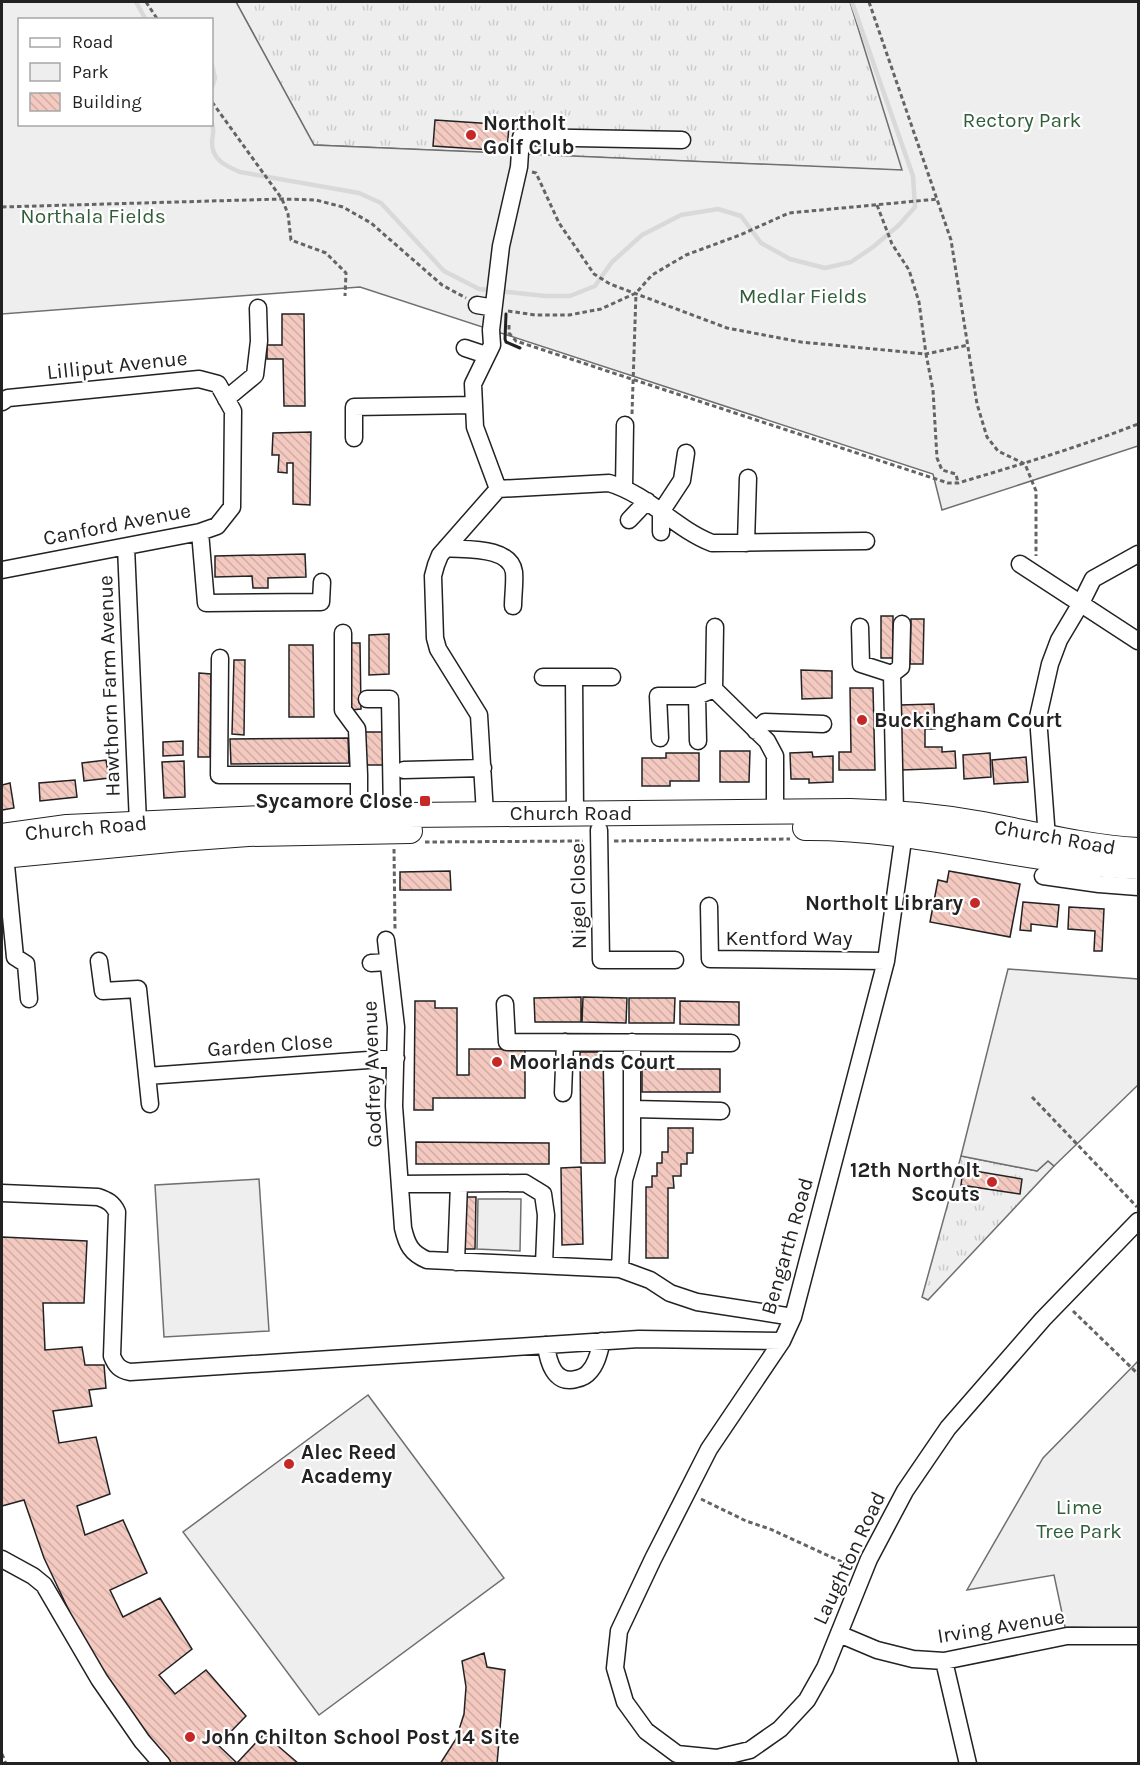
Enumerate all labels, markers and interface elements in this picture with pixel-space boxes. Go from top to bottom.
legend [18,18,213,126]
text: Road [72,31,113,53]
text: Park [72,61,109,83]
text: Building [72,91,142,113]
park label: Rectory Park [963,108,1082,132]
place label: Northolt Golf Club [483,111,574,159]
marker: Northolt Golf Club [464,128,478,142]
park label: Northala Fields [20,204,166,228]
park label: Medlar Fields [739,284,867,308]
street label: Lilliput Avenue [46,346,188,384]
street label: Canford Avenue [41,498,193,550]
street label: Hawthorn Farm Avenue [93,575,125,797]
place label: Buckingham Court [874,708,1062,732]
marker: Buckingham Court [855,713,869,727]
place label: Sycamore Close [255,789,413,813]
marker: Sycamore Close [418,794,432,808]
street label: Church Road [510,801,632,825]
street label: Church Road [24,811,148,845]
street label: Church Road [992,815,1118,859]
street label: Nigel Close [565,843,591,949]
place label: Northolt Library [805,891,963,915]
marker: Northolt Library [968,896,982,910]
street label: Kentford Way [725,926,853,950]
street label: Godfrey Avenue [357,1000,387,1148]
street label: Garden Close [207,1029,333,1061]
place label: Moorlands Court [509,1050,675,1074]
marker: Moorlands Court [490,1055,504,1069]
place label: 12th Northolt Scouts [850,1158,980,1206]
street label: Bengarth Road [756,1175,818,1317]
marker: 12th Northolt Scouts [985,1175,999,1189]
place label: Alec Reed Academy [301,1440,397,1488]
marker: Alec Reed Academy [282,1457,296,1471]
street label: Laughton Road [808,1488,890,1628]
park label: Lime Tree Park [1036,1495,1122,1543]
street label: Irving Avenue [935,1604,1067,1648]
place label: John Chilton School Post 14 Site [202,1725,520,1749]
marker: John Chilton School Post 14 Site [183,1730,197,1744]

